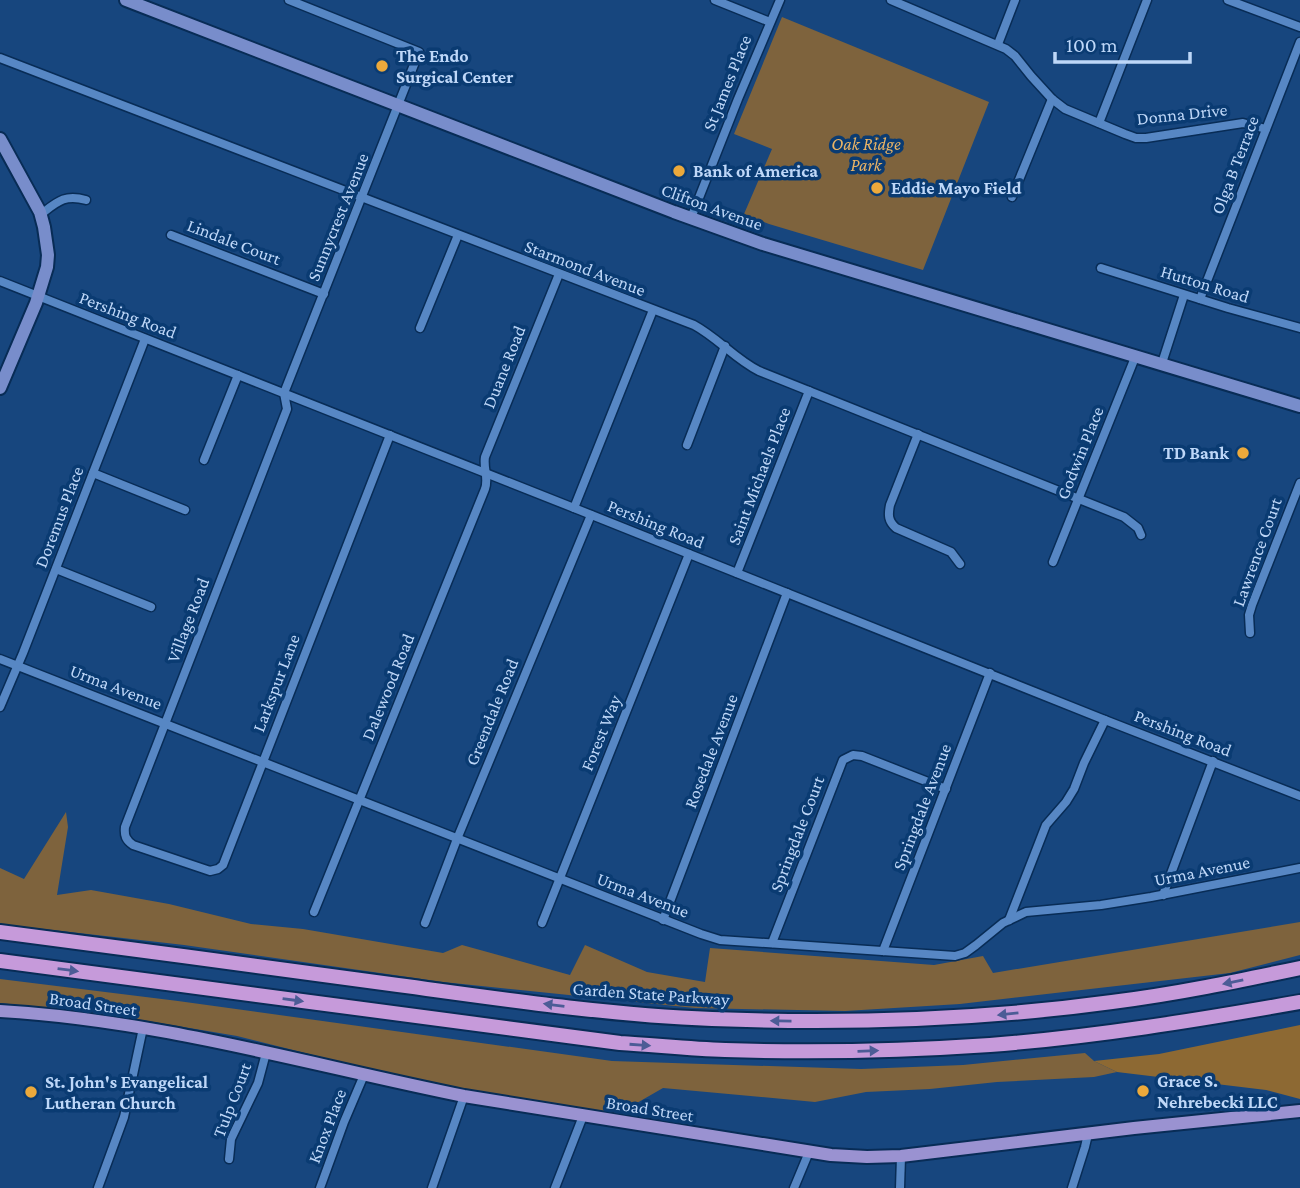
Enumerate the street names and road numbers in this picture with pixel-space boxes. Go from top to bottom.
street label: St James Place [699,32,755,134]
street label: Donna Drive [1136,99,1228,129]
street label: Olga B Terrace [1207,113,1263,217]
street label: Sunnycrest Avenue [303,150,373,284]
street label: Clifton Avenue [659,179,765,235]
street label: Lindale Court [184,215,285,269]
street label: Starmond Avenue [522,236,648,300]
street label: Hutton Road [1158,261,1252,307]
street label: Pershing Road [77,287,180,343]
street label: Duane Road [478,322,530,411]
street label: Saint Michaels Place [724,404,795,548]
street label: Godwin Place [1052,404,1108,502]
street label: Doremus Place [31,464,87,570]
street label: Lawrence Court [1228,494,1286,609]
street label: Pershing Road [605,496,708,553]
street label: Village Road [163,574,213,665]
street label: Dalewood Road [358,630,419,743]
street label: Larkspur Lane [248,631,304,735]
street label: Greendale Road [462,655,523,768]
street label: Urma Avenue [67,660,165,714]
street label: Rosedale Avenue [680,691,742,811]
street label: Forest Way [577,692,626,774]
street label: Pershing Road [1132,705,1235,761]
street label: Springdale Avenue [889,741,955,873]
street label: Springdale Court [766,772,829,895]
street label: Urma Avenue [1152,852,1252,890]
street label: Urma Avenue [594,868,692,922]
street label: Garden State Parkway [572,979,731,1010]
street label: Broad Street [48,988,139,1020]
street label: Tulp Court [209,1059,256,1140]
street label: Knox Place [304,1086,350,1166]
street label: Broad Street [605,1092,696,1126]

